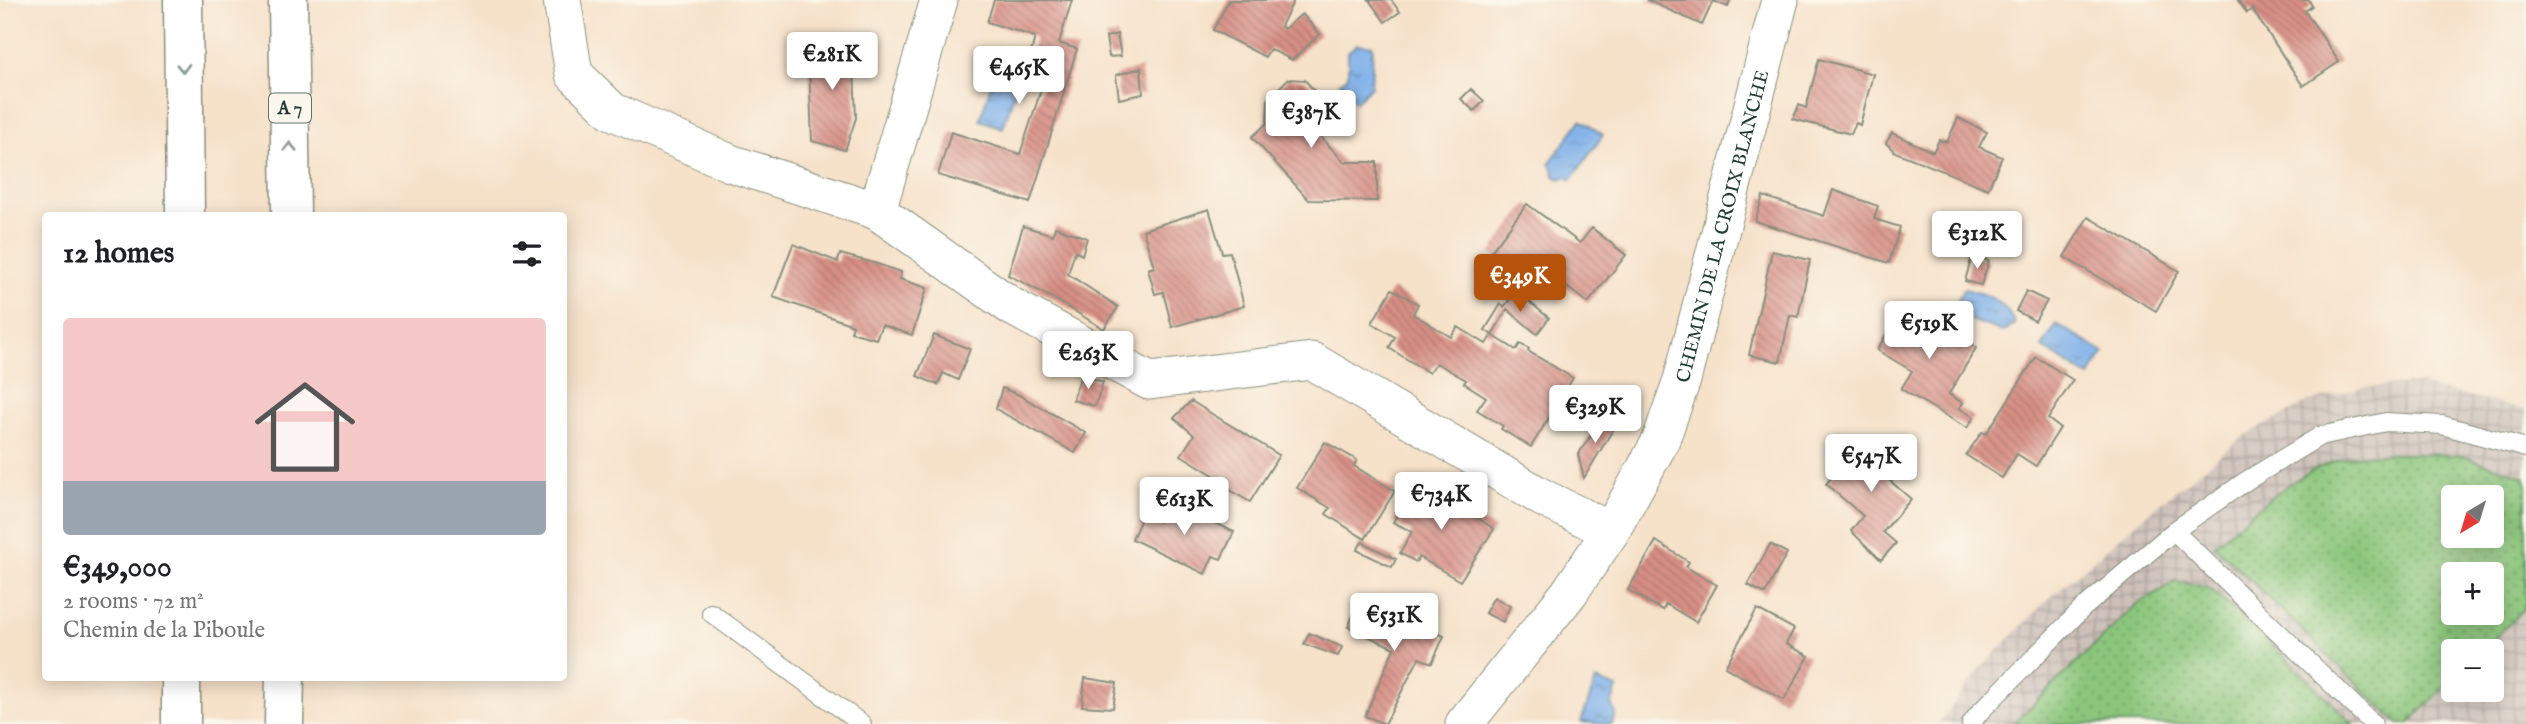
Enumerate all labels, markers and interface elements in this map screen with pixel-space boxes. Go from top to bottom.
pin: €281K [783,32,881,92]
text: €281K [803,40,861,69]
pin: €465K [970,46,1068,106]
text: €465K [989,54,1049,83]
one-way arrow [175,63,191,74]
street label: CHEMIN DE LA CROIX BLANCHE [1672,68,1775,386]
pin: €387K [1262,90,1360,150]
road number: A 7 [269,94,311,122]
text: €387K [1282,98,1340,127]
one-way arrow [282,141,298,152]
pin: €312K [1928,212,2026,271]
text: €312K [1948,219,2006,248]
text: 12 homes [63,235,174,273]
icon: filters [508,235,546,273]
pin: €349K [1471,254,1569,314]
text: €349K [1490,262,1550,291]
pin: €519K [1880,302,1978,361]
text: €519K [1900,309,1958,338]
pin: €263K [1039,332,1137,391]
text: €263K [1058,339,1118,368]
icon: home [242,364,368,490]
pin: €329K [1546,386,1644,445]
text: €329K [1565,393,1625,422]
pin: €547K [1822,434,1920,494]
text: €547K [1841,442,1901,471]
pin: €734K [1392,472,1490,532]
pin: €613K [1135,477,1233,537]
text: €734K [1411,480,1471,509]
text: €613K [1156,485,1212,514]
north arrow [2441,485,2504,548]
map controls [2441,485,2504,702]
text: €349,000 [63,549,172,587]
button: + [2441,562,2504,625]
text: 2 rooms · 72 m² [63,587,204,616]
pin: €531K [1345,594,1443,653]
text: €531K [1366,601,1422,630]
text: Chemin de la Piboule [63,616,265,645]
button: − [2441,639,2504,702]

